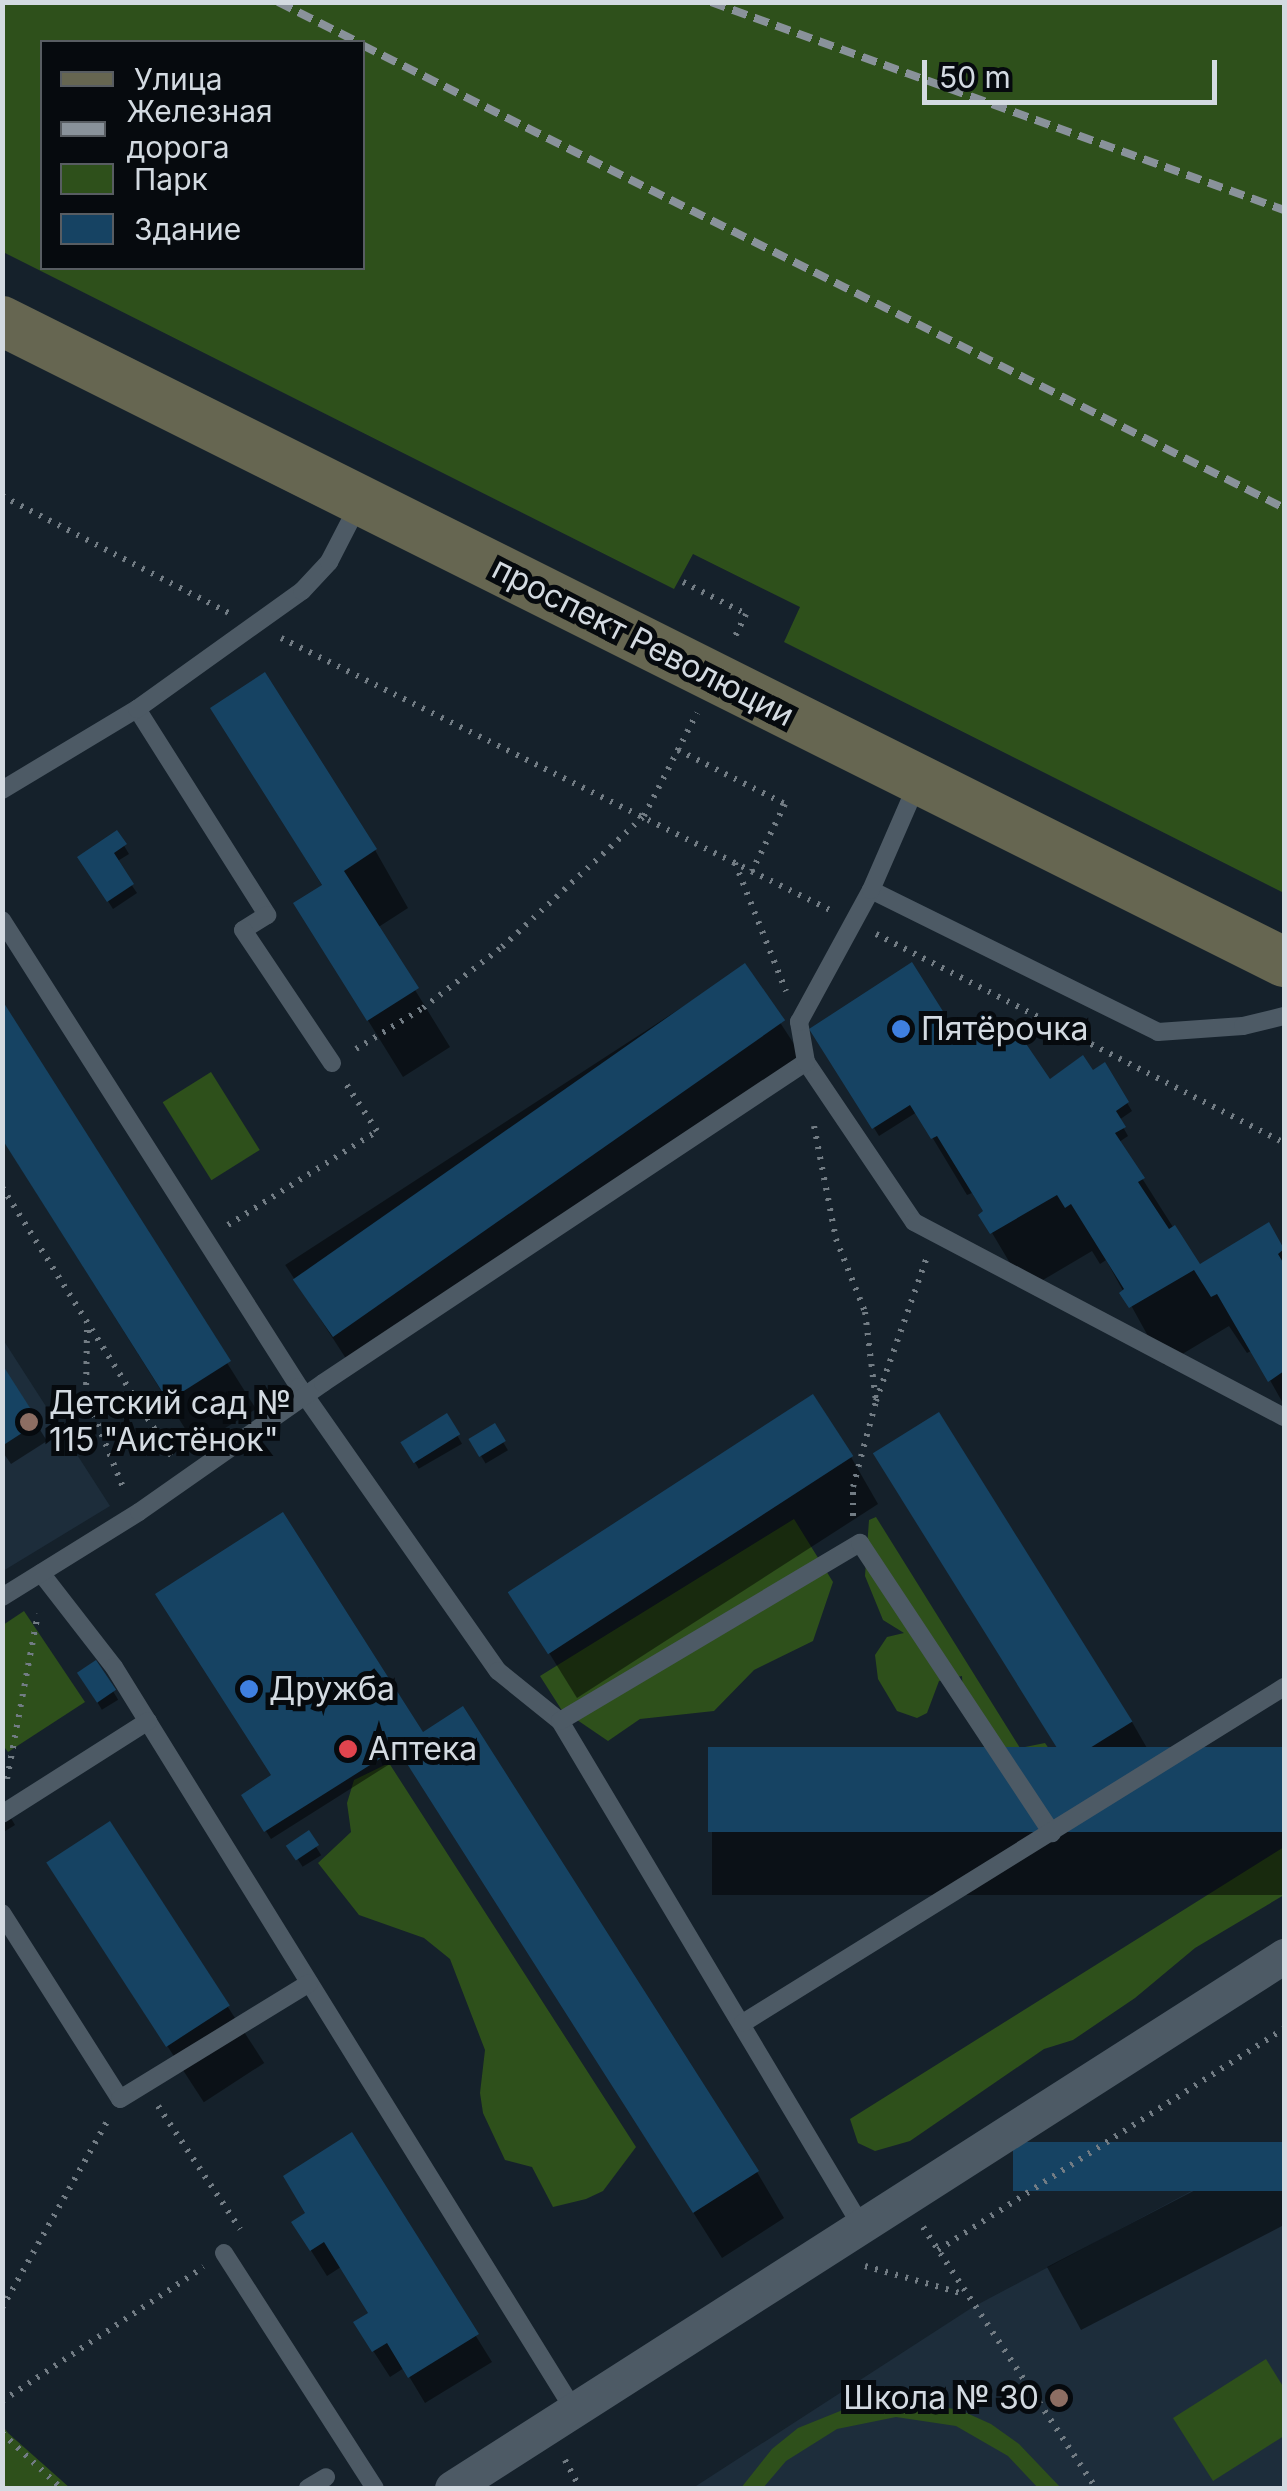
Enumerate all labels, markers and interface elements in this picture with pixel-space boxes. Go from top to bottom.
legend [40,40,365,270]
scale bar [927,40,1222,102]
text: 50 m [939,59,1011,95]
text: Улица [134,61,223,97]
text: Железная дорога [126,93,273,165]
text: Парк [134,161,208,197]
text: Здание [134,211,241,247]
street label: проспект Революции [486,549,800,735]
place label: Пятёрочка [921,1010,1088,1048]
marker: Пятёрочка [890,1018,912,1040]
place label: Детский сад № 115 "Аистёнок" [49,1385,291,1460]
marker: Детский сад № 115 "Аистёнок" [18,1411,40,1433]
place label: Дружба [269,1670,395,1708]
marker: Дружба [238,1678,260,1700]
place label: Аптека [368,1730,477,1768]
marker: Аптека [337,1738,359,1760]
place label: Школа № 30 [843,2379,1039,2417]
marker: Школа № 30 [1048,2387,1070,2409]

